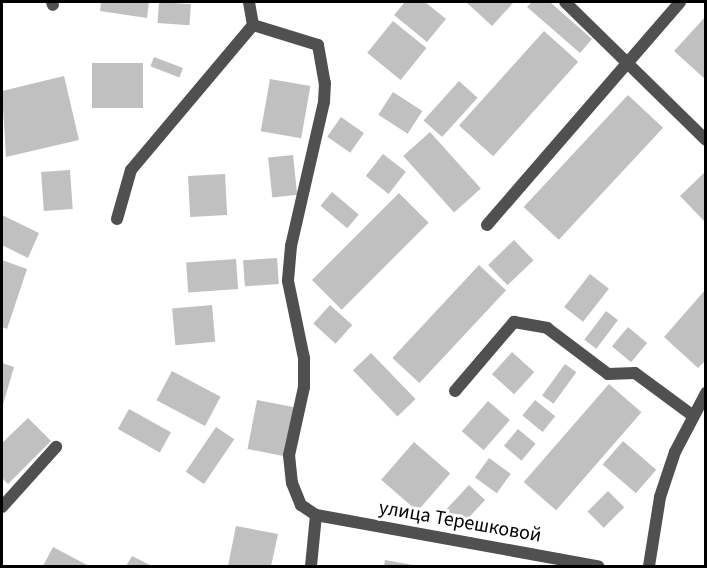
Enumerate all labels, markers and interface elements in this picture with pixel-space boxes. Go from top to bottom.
street label: улица Терешковой [377,496,543,548]

